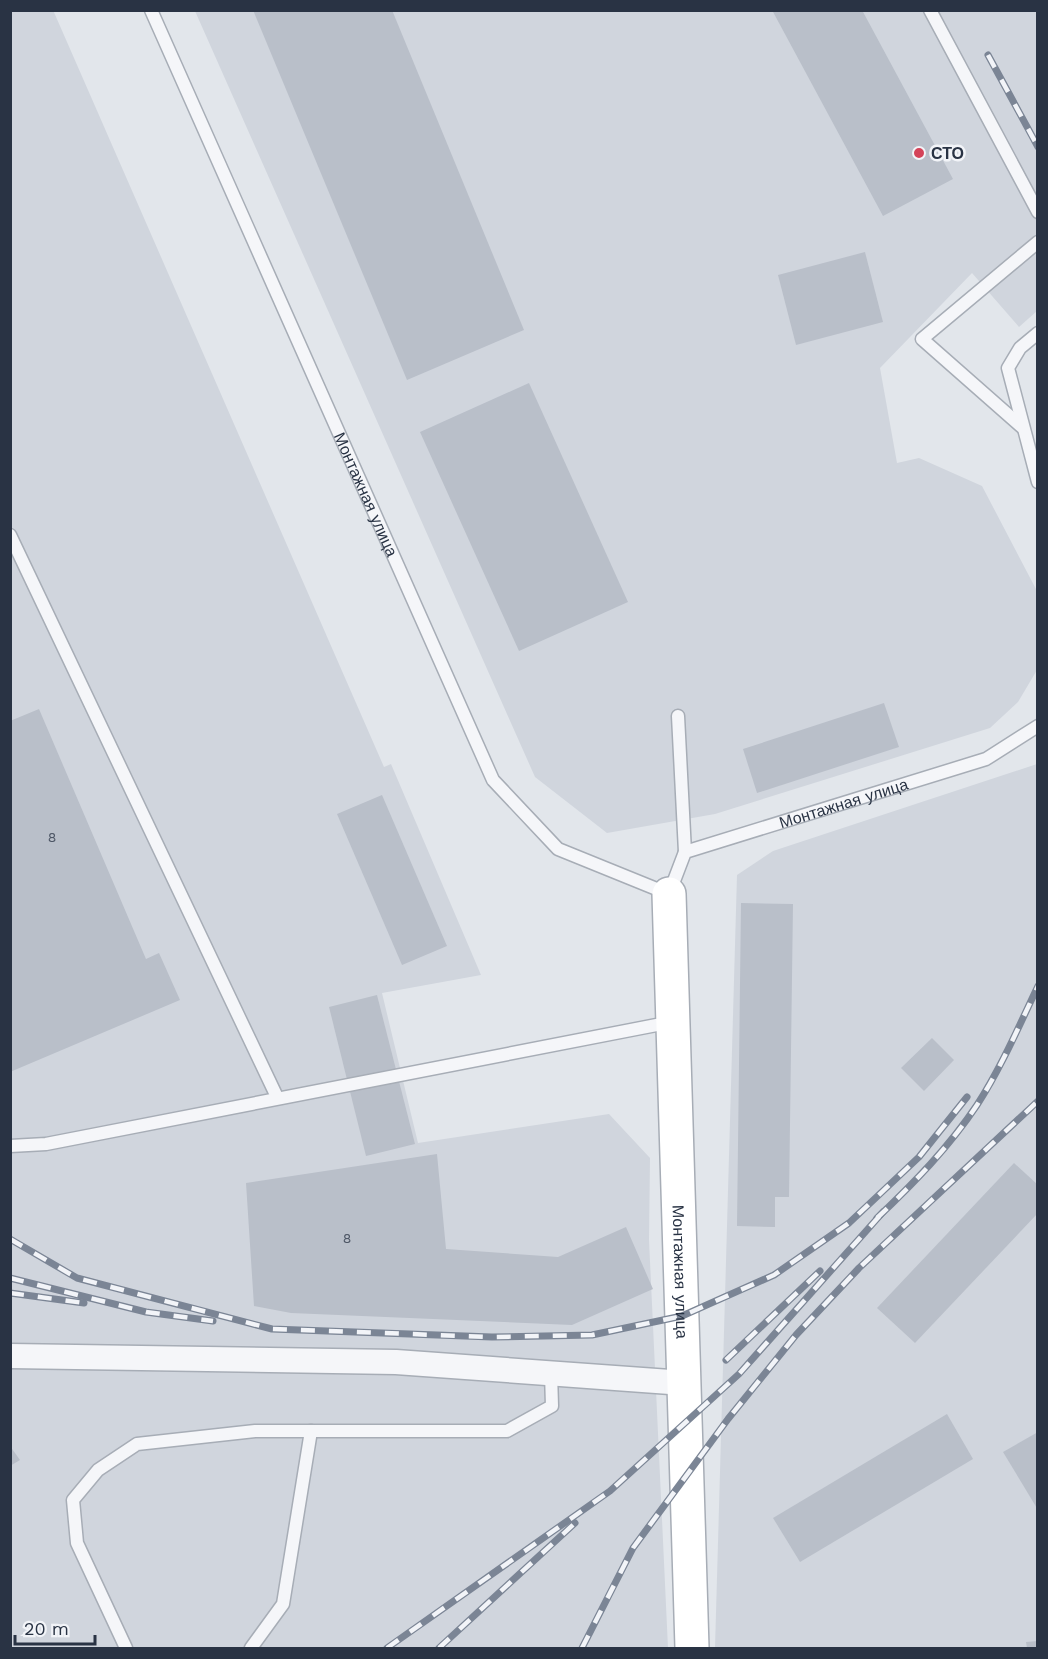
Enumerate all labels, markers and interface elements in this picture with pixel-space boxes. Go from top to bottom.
place label: СТО [931,144,964,163]
marker: СТО [912,146,926,160]
street label: Монтажная улица [330,430,402,560]
street label: Монтажная улица [777,775,911,832]
house number: 8 [48,829,56,845]
street label: Монтажная улица [668,1205,692,1339]
house number: 8 [343,1230,351,1246]
scale bar [15,1608,94,1646]
text: 20 m [24,1618,69,1639]

